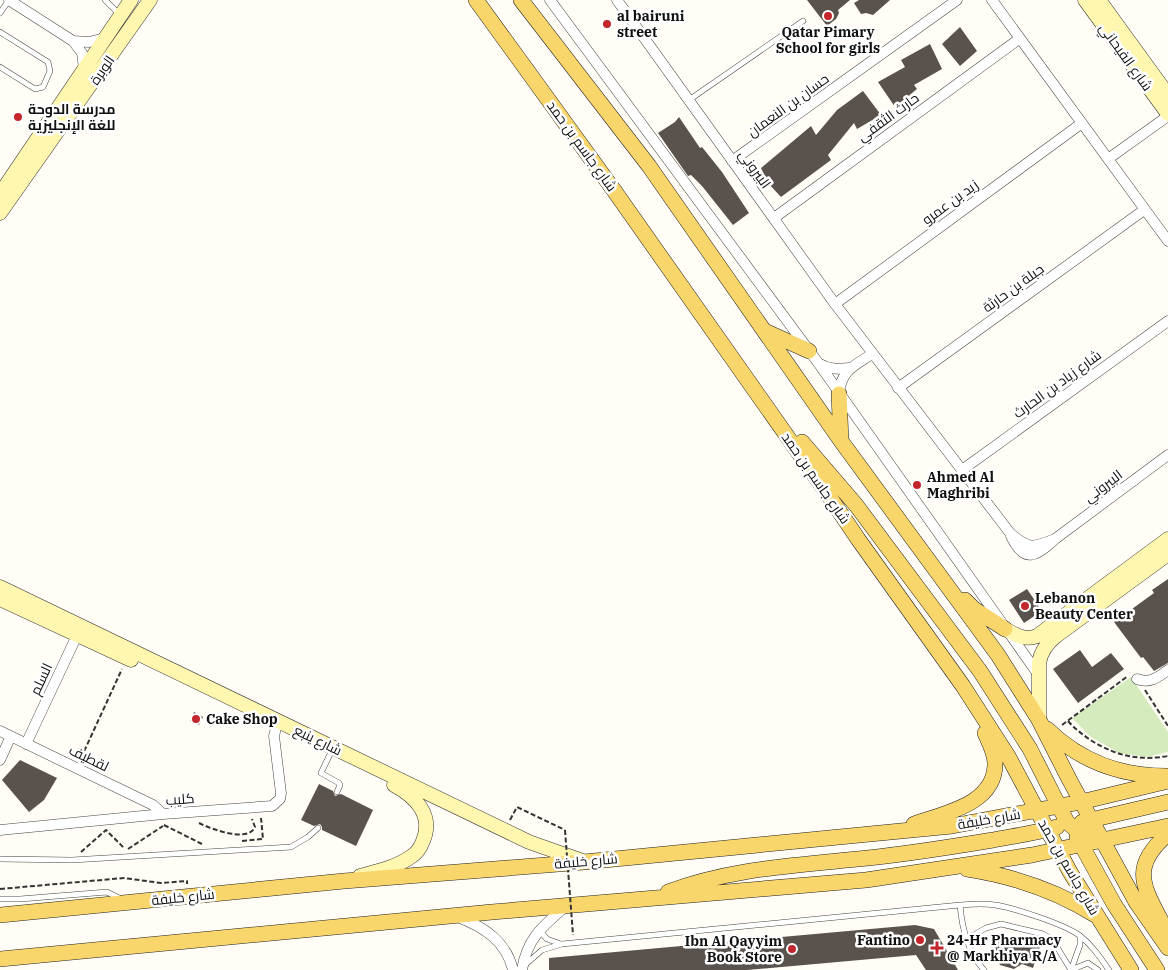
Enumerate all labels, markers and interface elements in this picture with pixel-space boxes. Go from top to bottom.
place label: al bairuni street [617,7,685,41]
marker: Qatar Pimary School for girls [822,10,834,22]
marker: al bairuni street [601,18,613,30]
street label: شارع الفيحاني [1093,19,1157,96]
place label: Qatar Pimary School for girls [776,23,880,57]
street label: الوبرة [85,52,119,88]
street label: حسان بن النعمان [744,69,832,141]
street label: حارث الثقفي [854,89,924,148]
street label: شارع جاسم بن حمد [542,97,621,195]
place label: مدرسة الدوحة للغة الإنجليزية [28,100,116,135]
marker: مدرسة الدوحة للغة الإنجليزية [12,111,24,123]
street label: البيروني [732,146,775,194]
street label: زيد بن عمرو [918,175,982,229]
street label: جبلة بن حارثة [979,260,1047,316]
street label: شارع زياد بن الحارث [1009,346,1105,422]
street label: شارع جاسم بن حمد [777,429,854,528]
street label: البيروني [1080,466,1128,509]
place label: Ahmed Al Maghribi [927,468,994,502]
marker: Ahmed Al Maghribi [911,479,923,491]
place label: Lebanon Beauty Center [1035,589,1133,623]
marker: Lebanon Beauty Center [1019,600,1031,612]
street label: السلم [26,660,57,698]
place label: Cake Shop [206,710,278,728]
marker: Cake Shop [190,713,202,725]
street label: شارع ينبع [291,721,345,759]
street label: لقطيف [66,741,112,775]
street label: كليب [165,789,195,809]
street label: شارع خليفة [956,805,1022,833]
street label: شارع جاسم بن حمد [1033,816,1104,919]
street label: شارع خليفة [554,849,618,873]
street label: شارع خليفة [150,885,216,909]
place label: Fantino [857,931,910,949]
place label: 24-Hr Pharmacy @ Markhiya R/A [947,931,1062,965]
place label: Ibn Al Qayyim Book Store [685,932,782,966]
marker: Fantino [914,934,926,946]
marker: 24-Hr Pharmacy @ Markhiya R/A [931,942,943,954]
marker: Ibn Al Qayyim Book Store [786,943,798,955]

